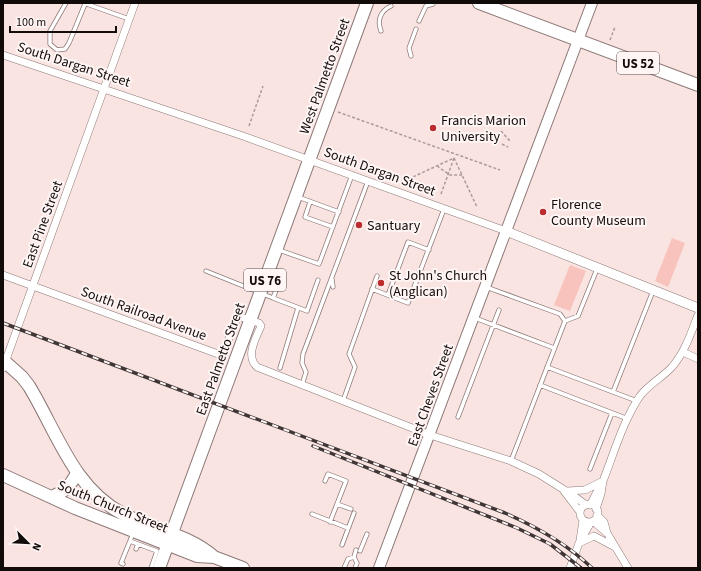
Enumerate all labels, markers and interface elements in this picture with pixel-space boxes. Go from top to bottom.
scale bar [10,8,116,34]
text: 100 m [16,14,46,31]
street label: West Palmetto Street [295,15,355,137]
street label: South Dargan Street [15,37,133,93]
road number: US 52 [617,52,659,74]
place label: Francis Marion University [441,111,526,147]
marker: Francis Marion University [428,123,438,133]
street label: South Dargan Street [321,142,439,202]
street label: East Pine Street [18,178,68,271]
place label: Florence County Museum [551,195,646,231]
marker: Florence County Museum [538,207,548,217]
place label: Santuary [367,216,421,236]
marker: Santuary [354,220,364,230]
place label: St John's Church (Anglican) [389,266,487,302]
road number: US 76 [244,269,286,291]
marker: St John's Church (Anglican) [376,278,386,288]
street label: South Railroad Avenue [78,282,209,346]
street label: East Palmetto Street [191,300,251,418]
street label: East Cheves Street [403,341,459,449]
street label: South Church Street [54,476,171,538]
north arrow [8,523,48,563]
text: N [28,540,45,553]

